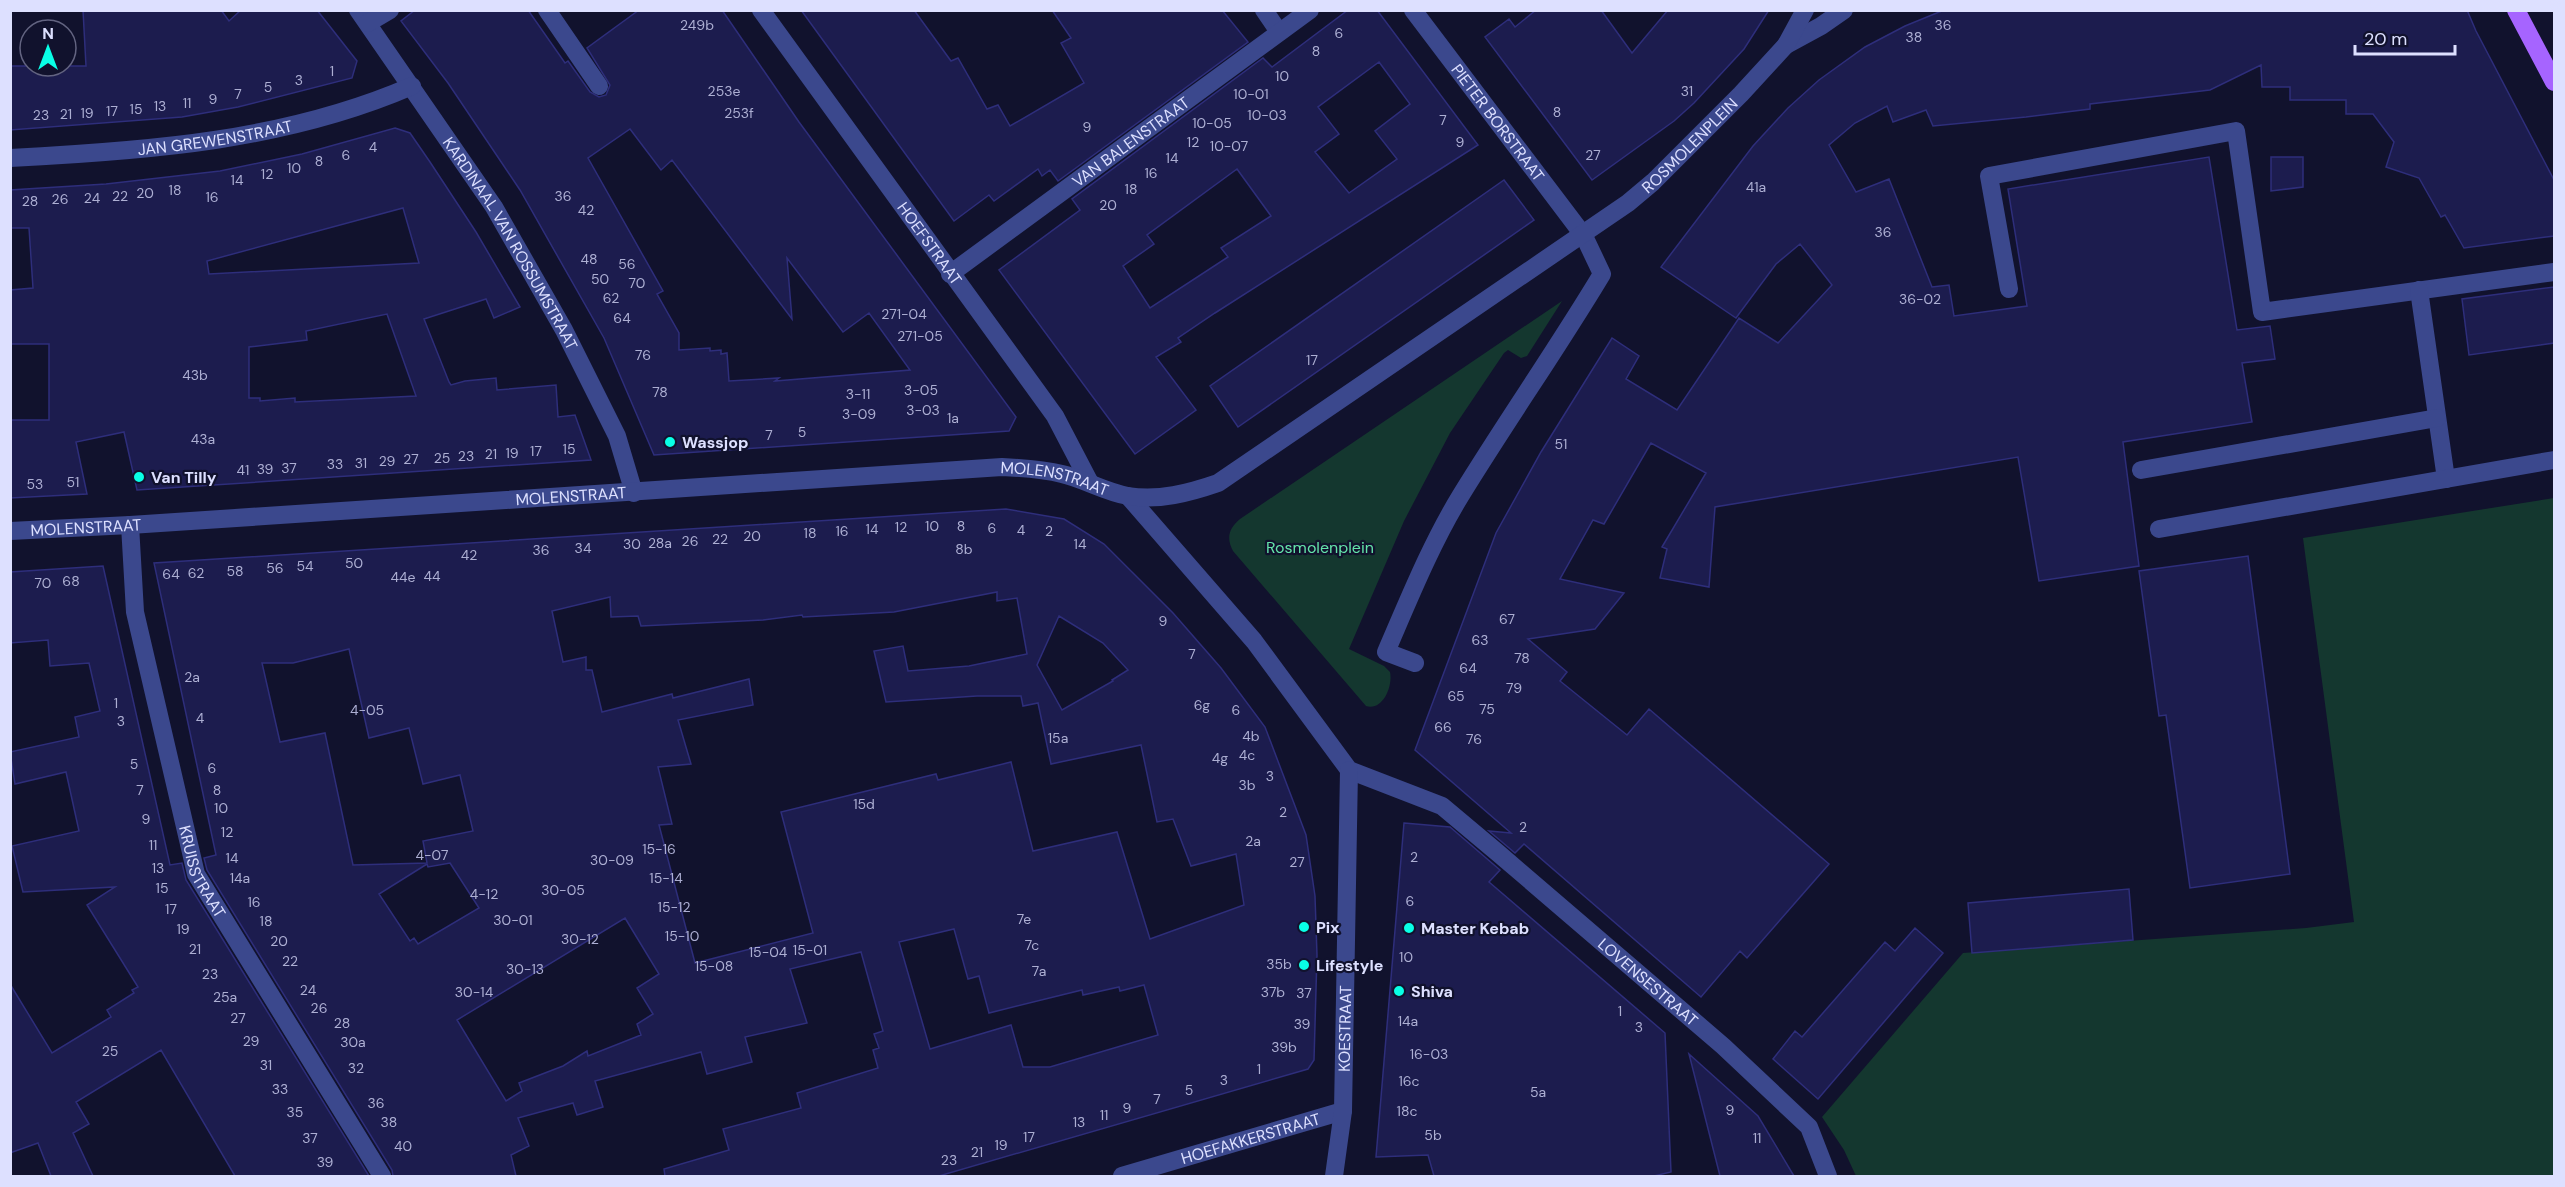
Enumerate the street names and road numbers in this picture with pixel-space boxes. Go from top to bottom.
street label: PIETER BORSTRAAT [1447,60,1549,185]
street label: VAN BALENSTRAAT [1068,92,1193,191]
street label: ROSMOLENPLEIN [1637,93,1742,198]
street label: JAN GREWENSTRAAT [137,115,294,160]
street label: KARDINAAL VAN ROSSUMSTRAAT [438,133,583,353]
street label: HOEFSTRAAT [893,198,967,289]
street label: MOLENSTRAAT [1000,456,1112,500]
street label: MOLENSTRAAT [515,482,627,510]
street label: MOLENSTRAAT [30,514,142,540]
street label: KRUISSTRAAT [175,823,231,921]
street label: LOVENSESTRAAT [1594,933,1702,1030]
street label: KOESTRAAT [1333,985,1356,1072]
street label: HOEFAKKERSTRAAT [1178,1108,1323,1169]

